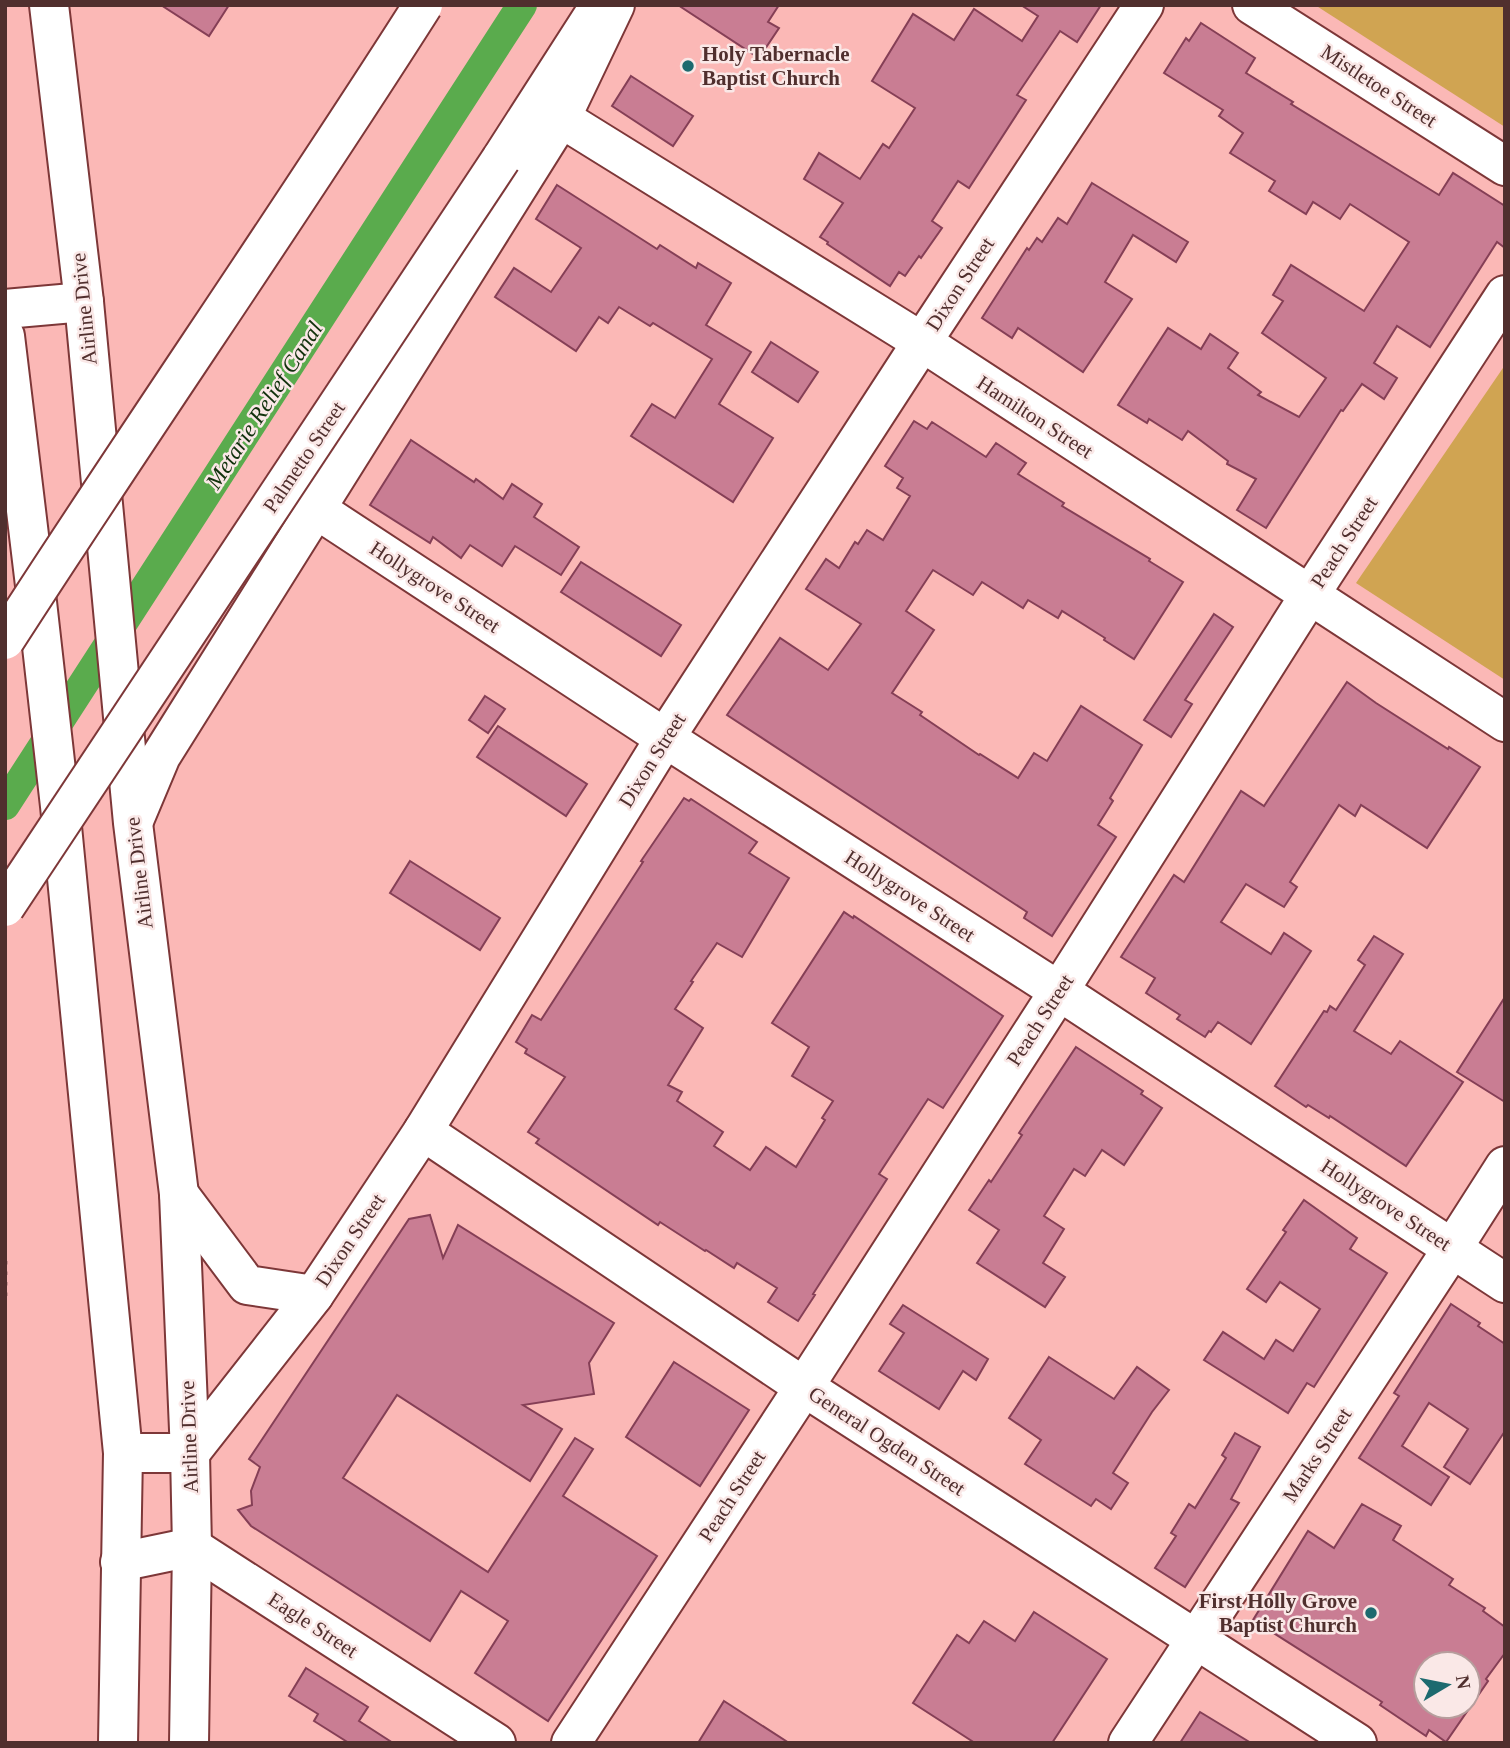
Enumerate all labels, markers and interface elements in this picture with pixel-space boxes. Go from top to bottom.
street label: Mistletoe Street [1316,40,1442,133]
place label: Holy Tabernacle Baptist Church [702,42,850,90]
marker: Holy Tabernacle Baptist Church [680,58,696,74]
street label: Dixon Street [921,233,999,335]
street label: Airline Drive [66,252,102,366]
water label: Metarie Relief Canal [201,317,328,494]
street label: Hamilton Street [972,371,1098,464]
street label: Palmetto Street [258,397,350,517]
street label: Peach Street [1306,492,1383,592]
street label: Hollygrove Street [366,536,505,638]
street label: Dixon Street [614,708,691,812]
street label: Airline Drive [120,816,158,930]
street label: Hollygrove Street [841,845,980,947]
street label: Peach Street [1002,970,1079,1070]
street label: Hollygrove Street [1317,1154,1456,1256]
street label: Dixon Street [310,1189,390,1291]
street label: Airline Drive [175,1380,203,1494]
street label: General Ogden Street [804,1381,970,1501]
street label: Marks Street [1278,1403,1357,1507]
street label: Peach Street [694,1446,771,1546]
street label: Eagle Street [264,1587,362,1663]
place label: First Holly Grove Baptist Church [1199,1589,1357,1637]
marker: First Holly Grove Baptist Church [1363,1605,1379,1621]
north arrow [1412,1650,1482,1720]
text: N [1452,1674,1475,1691]

